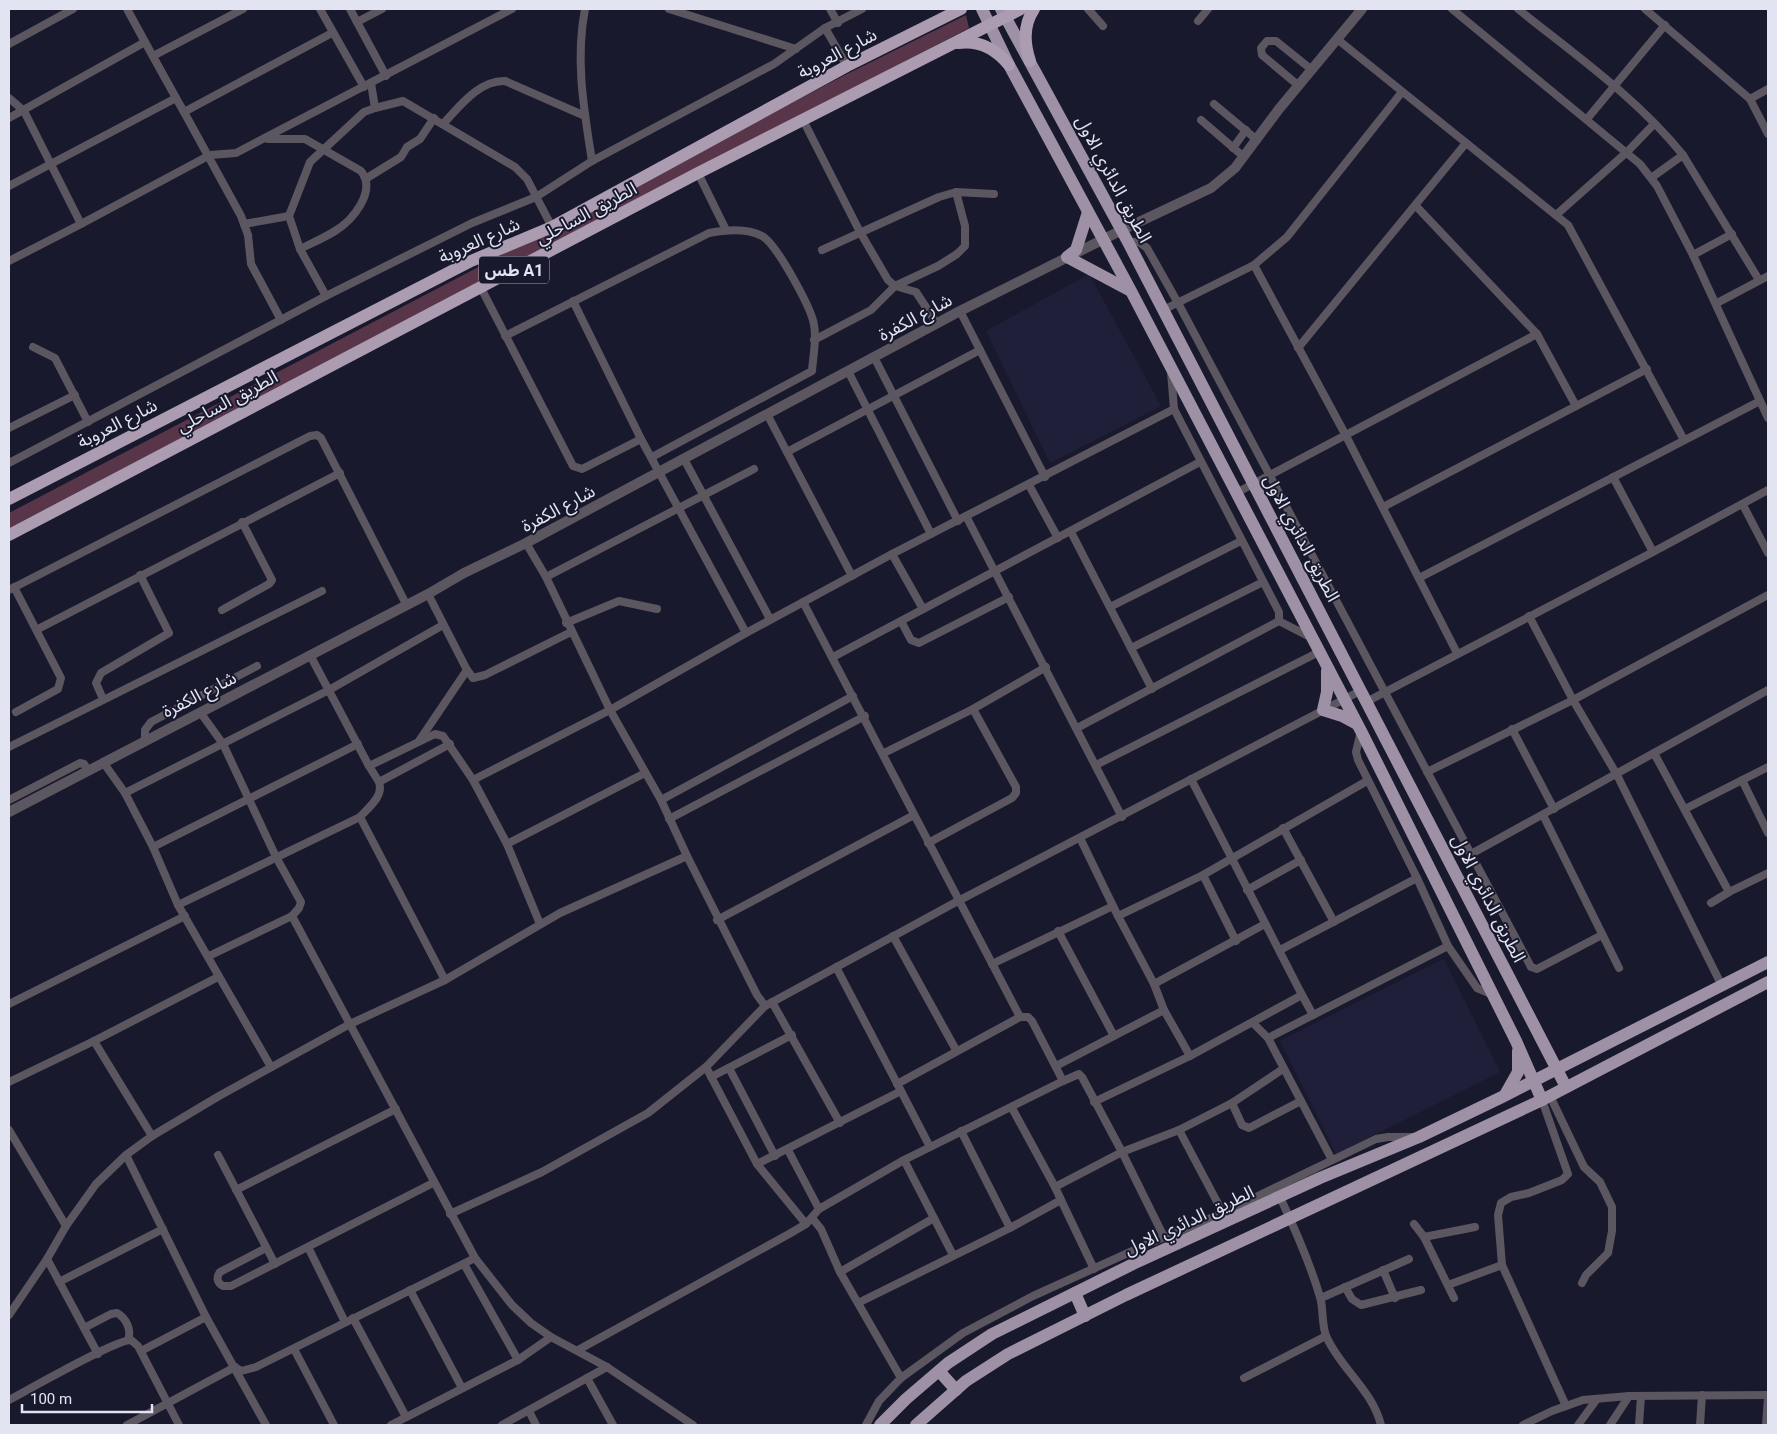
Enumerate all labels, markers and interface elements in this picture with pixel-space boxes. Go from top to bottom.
street label: شارع العروبة [794,23,882,86]
street label: الطريق الدائري الاول [1069,112,1156,248]
street label: الطريق الساحلي [532,178,642,251]
street label: شارع العروبة [435,213,524,271]
road number: طس A1 [479,256,549,284]
street label: شارع الكفرة [875,289,957,349]
street label: الطريق الساحلي [173,366,283,439]
street label: شارع العروبة [74,394,162,456]
street label: الطريق الدائري الاول [1257,471,1344,607]
street label: شارع الكفرة [518,480,600,540]
street label: شارع الكفرة [158,666,241,725]
street label: الطريق الدائري الاول [1445,830,1530,967]
street label: الطريق الدائري الاول [1121,1181,1259,1262]
scale bar [22,1382,152,1414]
text: 100 m [30,1390,72,1408]

